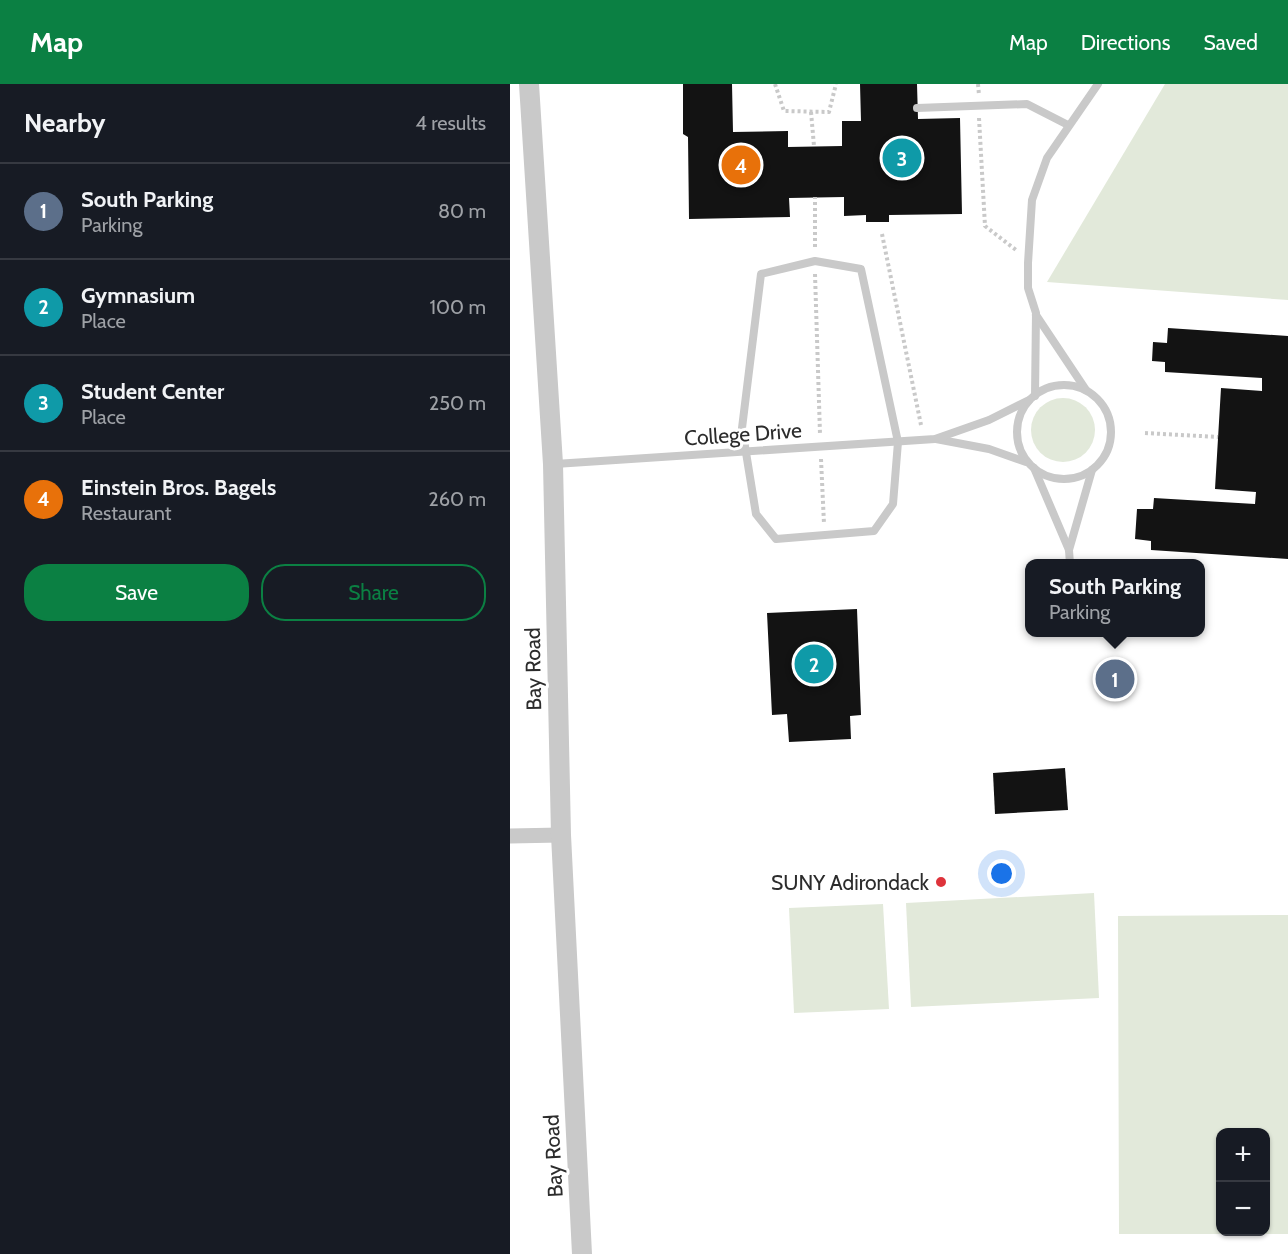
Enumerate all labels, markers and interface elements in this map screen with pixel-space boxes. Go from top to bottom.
text: Map [30,25,83,59]
text: Map [1009,30,1048,55]
text: Directions [1081,30,1170,55]
text: Saved [1203,30,1258,55]
text: Nearby [24,107,105,139]
text: 4 results [415,111,486,135]
pin: 3 [882,136,922,181]
pin: 4 [722,142,760,188]
text: South Parking [81,186,213,213]
text: 1 [40,199,47,223]
text: 80 m [438,199,486,223]
text: Parking [81,213,142,237]
text: Gymnasium [81,282,195,309]
text: 2 [38,295,49,319]
text: 100 m [430,295,486,319]
text: Place [81,309,126,333]
text: Student Center [81,378,224,405]
text: 3 [38,391,49,415]
text: 250 m [429,391,486,415]
text: Place [81,405,126,429]
street label: College Drive [683,417,803,451]
text: Einstein Bros. Bagels [81,474,276,501]
text: 4 [37,487,50,511]
text: 260 m [428,487,486,511]
text: Restaurant [81,501,172,525]
popup [1025,559,1205,637]
button: Save [24,564,249,621]
button: Share [261,564,486,621]
text: South Parking [1049,573,1181,600]
text: Parking [1049,600,1110,624]
street label: Bay Road [520,627,546,711]
pin: 2 [794,642,834,686]
pin: 1 [1096,656,1134,702]
your location [987,859,1016,888]
place label: SUNY Adirondack [771,870,930,895]
marker: SUNY Adirondack [934,875,948,889]
street label: Bay Road [538,1114,568,1198]
map controls [1216,1128,1270,1236]
button: + [1216,1128,1270,1182]
button: − [1216,1182,1270,1236]

